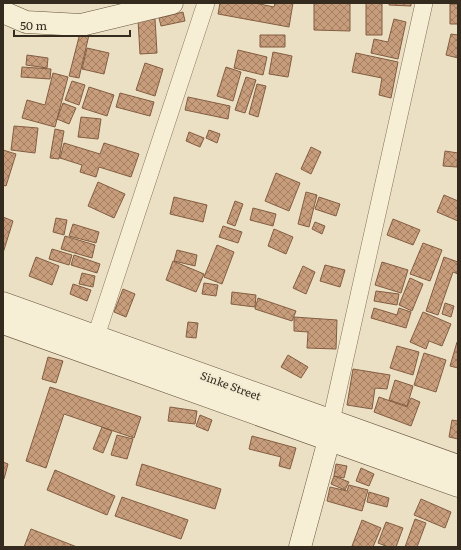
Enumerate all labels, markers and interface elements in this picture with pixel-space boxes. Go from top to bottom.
scale bar [14,12,130,38]
text: 50 m [20,16,47,34]
street label: Sinke Street [198,367,264,404]

